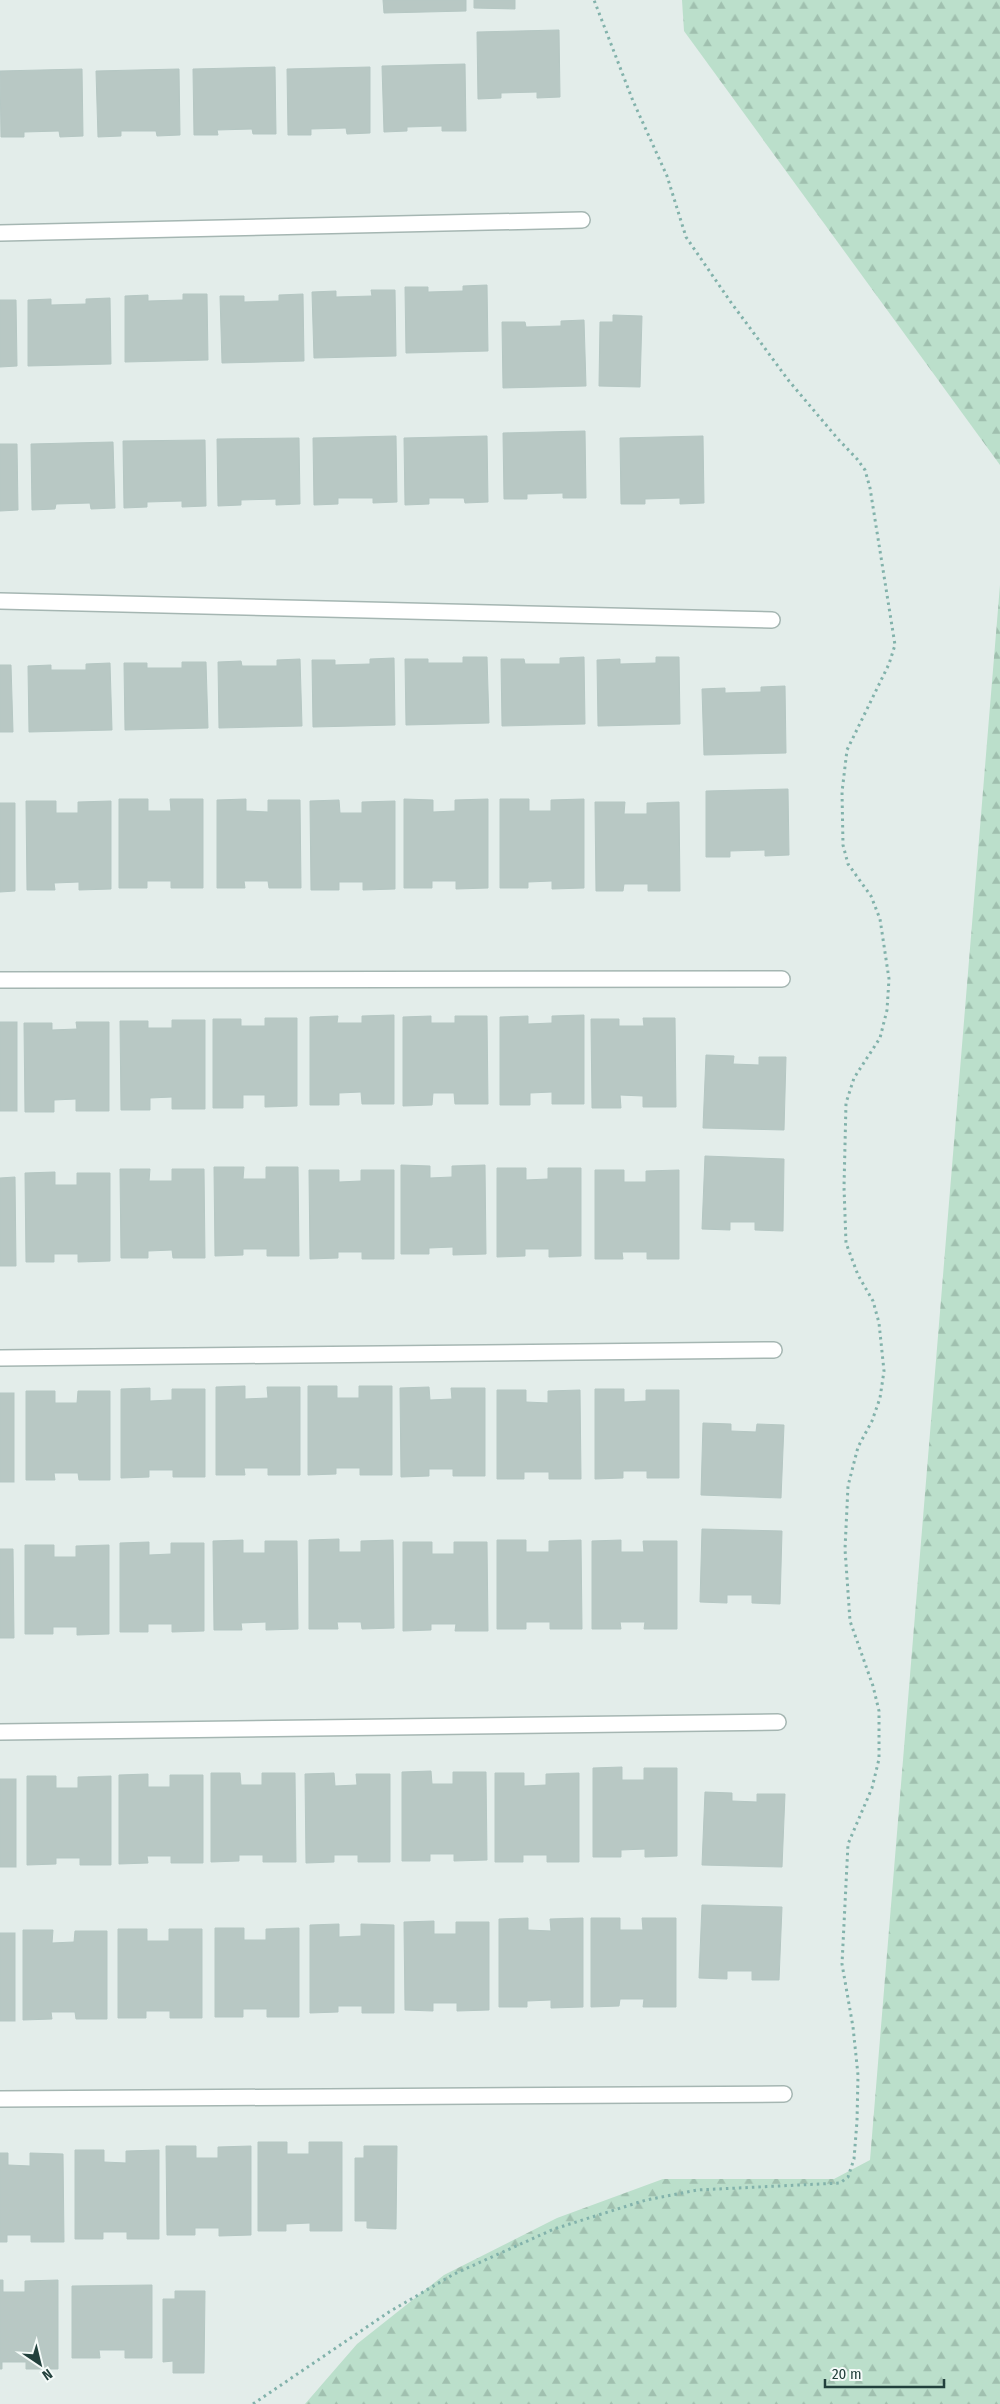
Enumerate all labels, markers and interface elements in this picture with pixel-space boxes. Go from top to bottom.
north arrow [15,2339,65,2389]
scale bar [825,2356,944,2388]
text: N [39,2365,55,2384]
text: 20 m [832,2365,862,2383]

